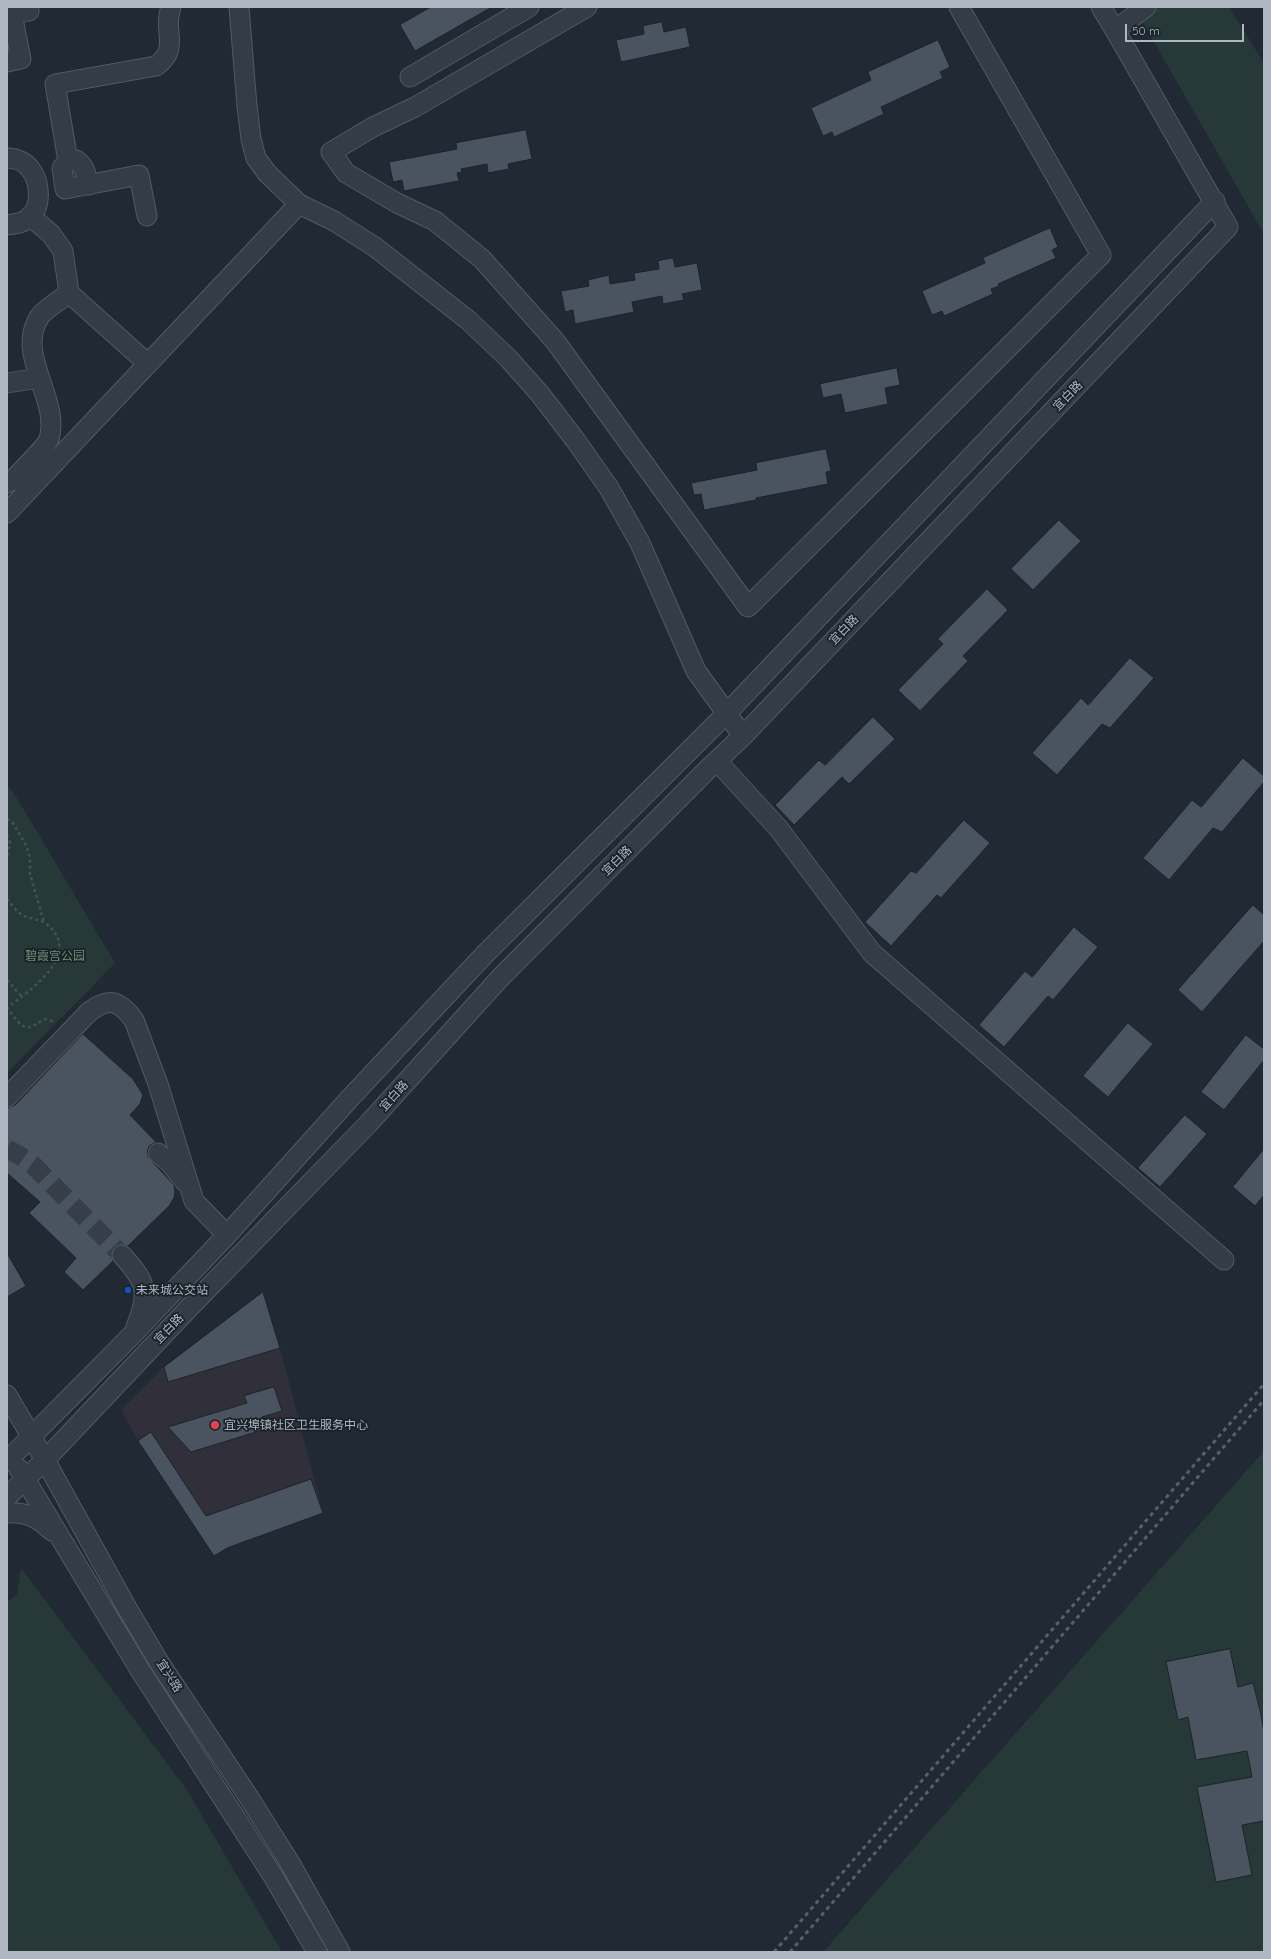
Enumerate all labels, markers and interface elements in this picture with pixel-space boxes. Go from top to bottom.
scale bar [1127,16,1246,42]
text: 50 m [1132,23,1160,38]
street label: 宜白路 [1050,378,1086,414]
street label: 宜白路 [826,612,862,648]
street label: 宜白路 [599,843,635,879]
park label: 碧霞宫公园 [25,949,85,963]
street label: 宜白路 [377,1078,411,1114]
place label: 未来城公交站 [136,1283,208,1297]
marker: 未来城公交站 [123,1285,133,1295]
street label: 宜白路 [151,1311,187,1347]
place label: 宜兴埠镇社区卫生服务中心 [224,1418,368,1432]
marker: 宜兴埠镇社区卫生服务中心 [209,1419,221,1431]
street label: 宜兴路 [153,1657,185,1695]

